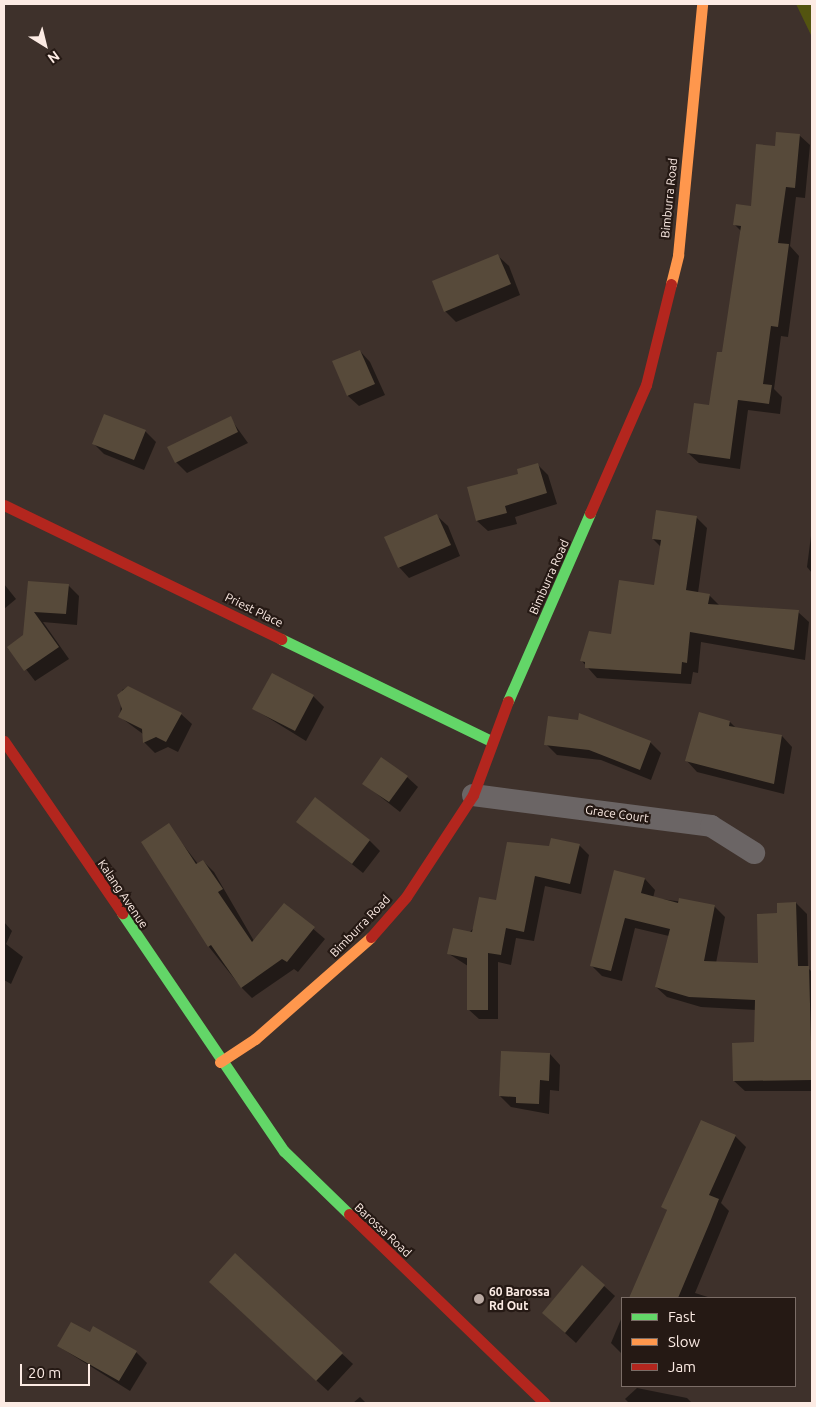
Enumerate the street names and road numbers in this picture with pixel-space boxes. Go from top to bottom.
street label: Bimburra Road [658,157,680,239]
street label: Bimburra Road [526,537,572,617]
street label: Priest Place [223,590,285,630]
street label: Grace Court [584,802,650,826]
street label: Kalang Avenue [95,857,151,931]
street label: Bimburra Road [327,892,393,960]
street label: Barossa Road [352,1200,414,1260]

